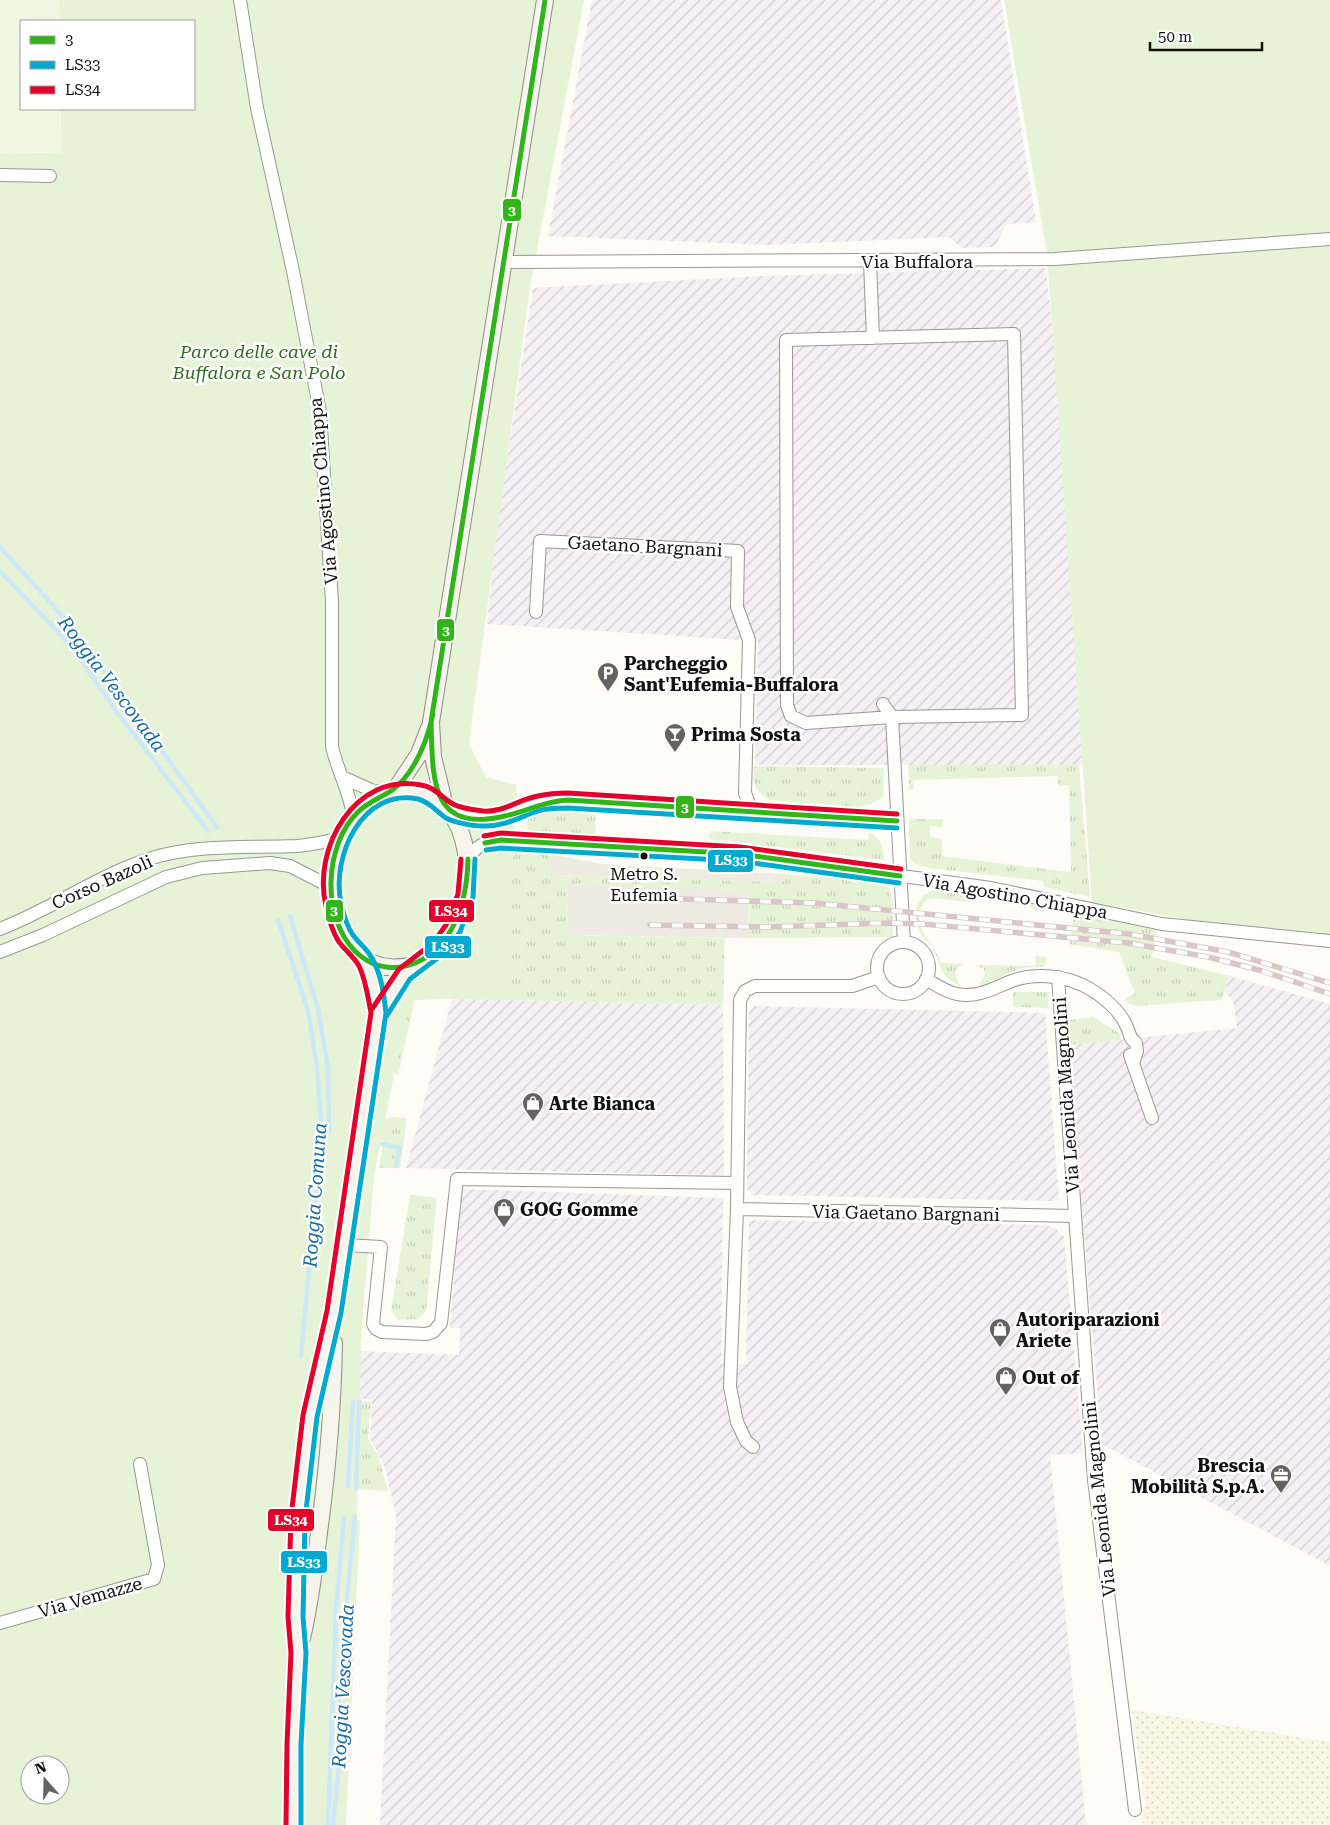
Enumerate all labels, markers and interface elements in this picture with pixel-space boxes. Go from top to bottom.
legend [20,20,195,110]
scale bar [1150,20,1262,52]
text: 50 m [1158,28,1193,46]
text: 3 [65,31,73,49]
text: LS33 [65,56,100,74]
text: LS34 [65,81,101,99]
line badge: 3 [502,198,522,222]
text: 3 [508,202,516,218]
street label: Via Buffalora [861,251,973,272]
park label: Parco delle cave di Buffalora e San Polo [171,341,346,383]
street label: Via Agostino Chiappa [304,396,342,585]
street label: Gaetano Bargnani [567,531,723,561]
water label: Roggia Vescovada [53,611,171,757]
line badge: 3 [436,618,455,642]
text: 3 [442,622,450,638]
place label: Parcheggio Sant'Eufemia-Buffalora [624,653,839,695]
parking icon: Parcheggio Sant'Eufemia-Buffalora [596,661,620,692]
bar icon: Prima Sosta [663,722,687,753]
place label: Prima Sosta [691,724,801,745]
line badge: 3 [675,795,695,819]
text: 3 [681,799,689,815]
line badge: LS33 [707,849,754,873]
street label: Corso Bazoli [48,850,156,914]
marker: Metro S. Eufemia [639,851,649,861]
text: LS33 [714,852,748,868]
place label: Metro S. Eufemia [610,864,678,905]
street label: Via Agostino Chiappa [921,869,1109,923]
line badge: 3 [325,899,344,923]
line badge: LS34 [428,899,475,923]
text: 3 [330,902,338,918]
text: LS34 [434,903,468,919]
line badge: LS33 [424,935,472,959]
text: LS33 [431,939,465,955]
street label: Via Leonida Magnolini [1049,996,1083,1194]
shop icon: Arte Bianca [521,1091,545,1122]
place label: Arte Bianca [549,1093,656,1114]
water label: Roggia Comuna [298,1122,332,1269]
shop icon: GOG Gomme [492,1197,516,1228]
place label: GOG Gomme [520,1199,638,1220]
street label: Via Gaetano Bargnani [812,1201,1000,1225]
place label: Autoriparazioni Ariete [1016,1309,1160,1351]
shop icon: Autoriparazioni Ariete [988,1317,1012,1348]
shop icon: Out of [994,1365,1018,1396]
place label: Out of [1022,1367,1081,1388]
street label: Via Leonida Magnolini [1078,1400,1120,1598]
place label: Brescia Mobilità S.p.A. [1131,1455,1265,1497]
office icon: Brescia Mobilità S.p.A. [1269,1463,1293,1494]
line badge: LS34 [267,1508,315,1532]
text: LS34 [274,1512,308,1528]
line badge: LS33 [280,1550,328,1574]
text: LS33 [287,1554,321,1570]
street label: Via Vemazze [36,1572,145,1622]
water label: Roggia Vescovada [327,1603,359,1770]
north arrow [20,1755,70,1805]
text: N [33,1758,49,1777]

